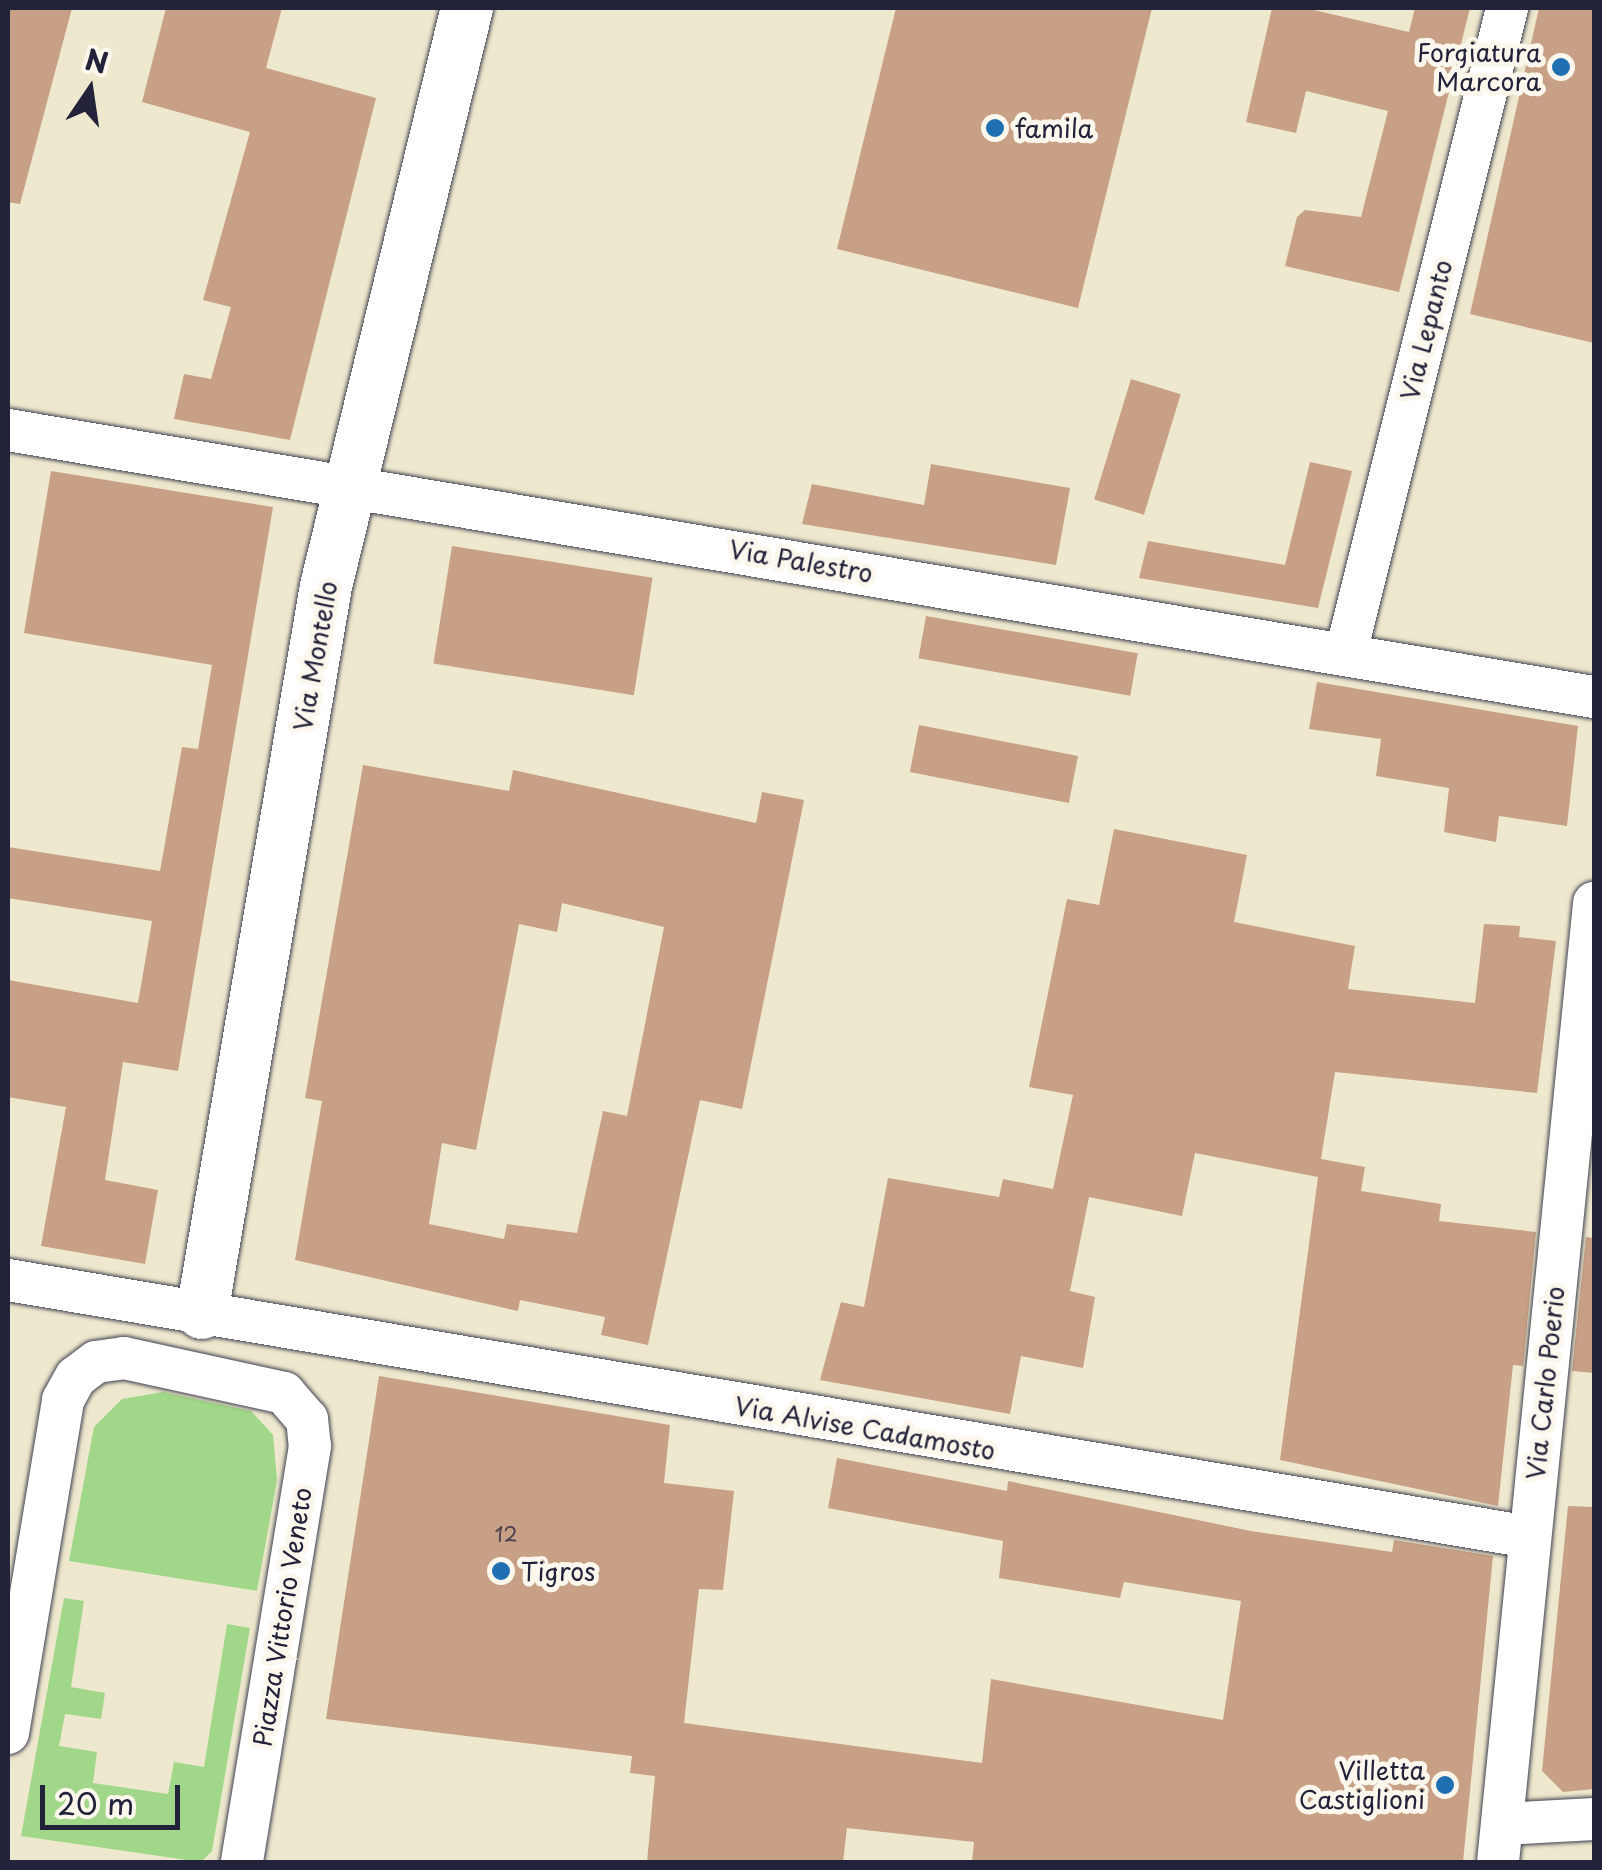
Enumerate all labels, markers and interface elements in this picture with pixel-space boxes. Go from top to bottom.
text: N [81,37,113,84]
place label: Forgiatura Marcora [1417,38,1541,97]
north arrow [40,40,140,140]
marker: Forgiatura Marcora [1550,56,1572,78]
place label: famila [1015,113,1093,143]
marker: famila [984,117,1006,139]
street label: Via Lepanto [1394,257,1458,403]
street label: Via Palestro [727,534,875,588]
street label: Via Montello [287,579,343,733]
street label: Via Carlo Poerio [1520,1284,1570,1482]
street label: Via Alvise Cadamosto [734,1391,996,1465]
street label: Piazza Vittorio Veneto [247,1484,317,1750]
house number: 12 [494,1522,518,1546]
place label: Tigros [521,1556,595,1586]
marker: Tigros [490,1560,512,1582]
place label: Villetta Castiglioni [1299,1756,1425,1815]
scale bar [45,1765,185,1827]
marker: Villetta Castiglioni [1434,1774,1456,1796]
text: 20 m [57,1780,134,1825]

